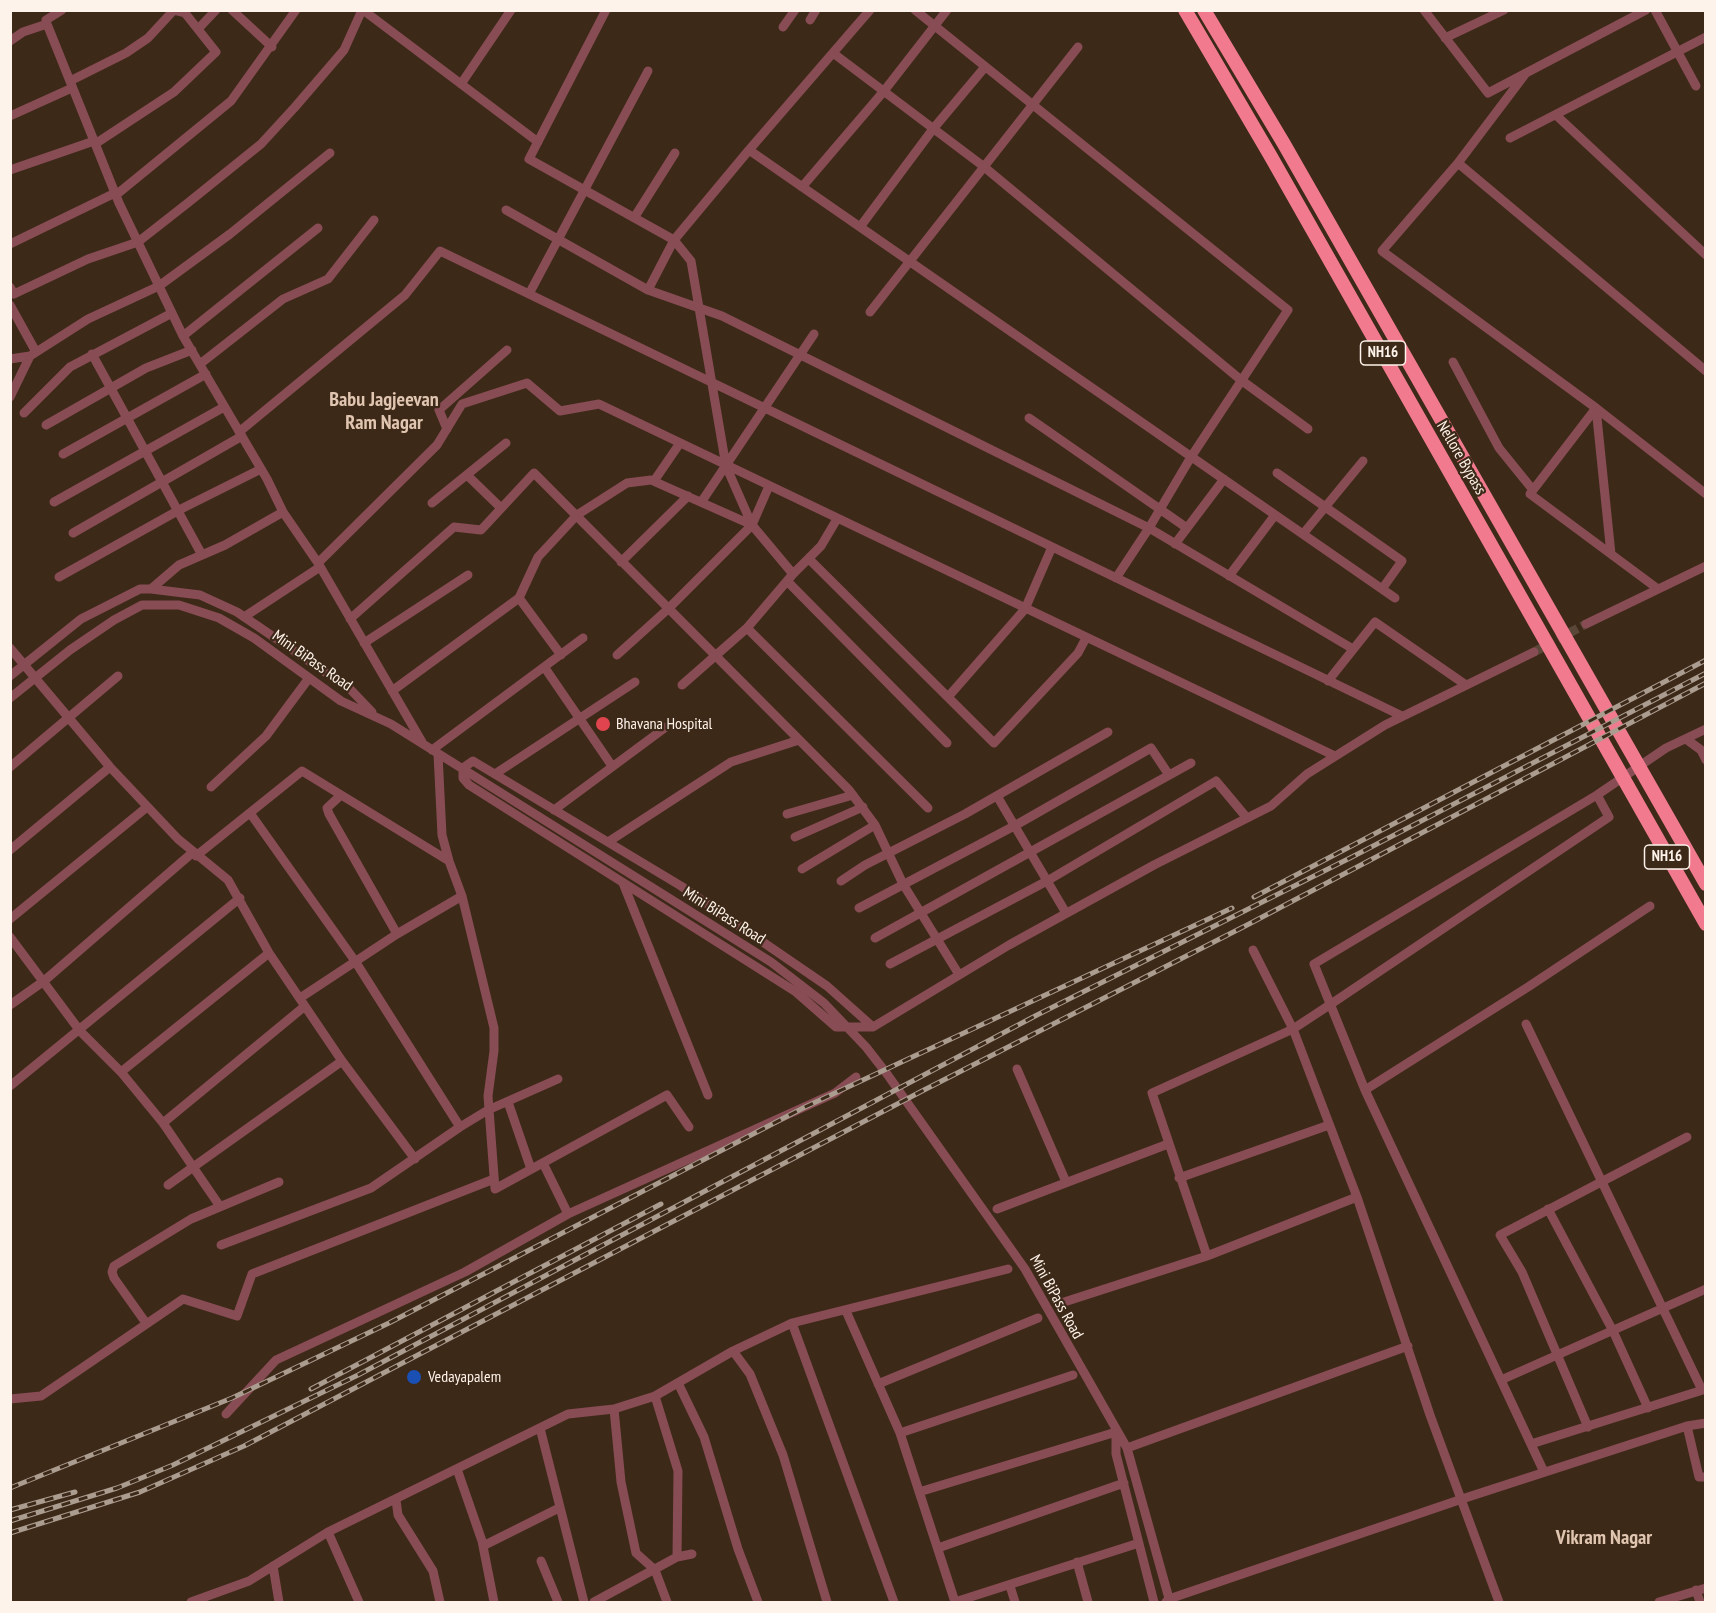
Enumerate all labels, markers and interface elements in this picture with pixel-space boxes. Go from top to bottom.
road number: NH16 [1360,341,1406,365]
district label: Babu Jagjeevan Ram Nagar [329,388,439,435]
street label: Nellore Bypass [1432,418,1490,498]
street label: Mini BiPass Road [268,626,356,696]
place label: Bhavana Hospital [616,714,712,734]
marker: Bhavana Hospital [594,715,612,733]
road number: NH16 [1644,845,1690,869]
street label: Mini BiPass Road [679,883,769,949]
street label: Mini BiPass Road [1025,1252,1087,1342]
place label: Vedayapalem [428,1367,501,1387]
marker: Vedayapalem [405,1368,423,1386]
district label: Vikram Nagar [1556,1526,1652,1550]

